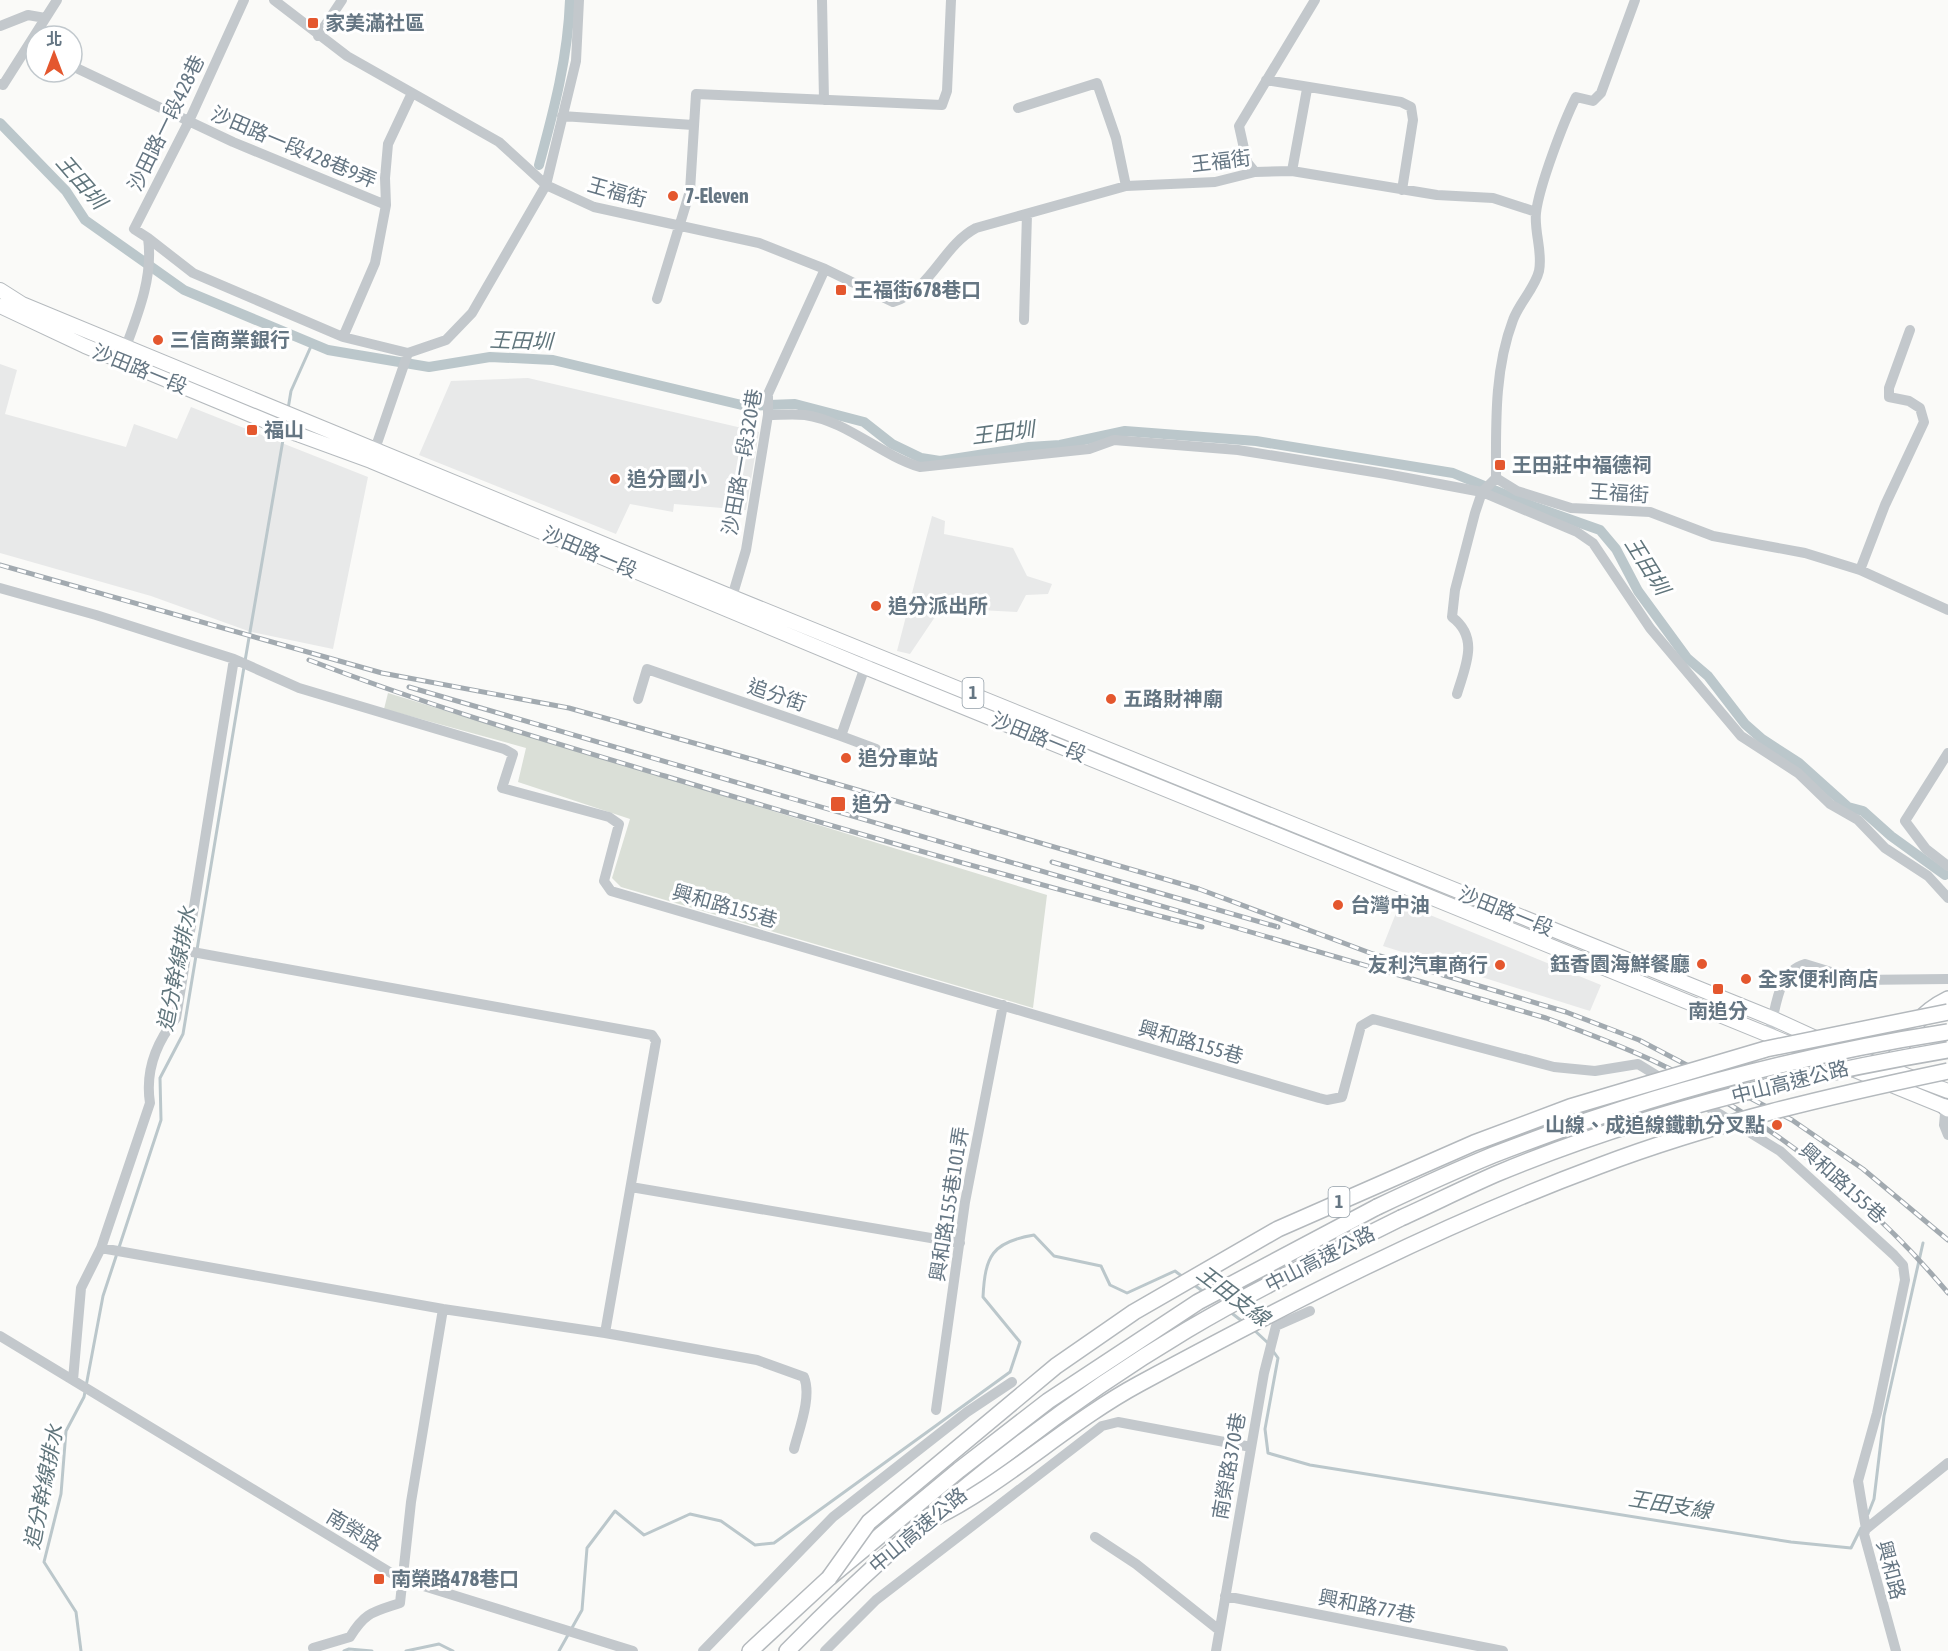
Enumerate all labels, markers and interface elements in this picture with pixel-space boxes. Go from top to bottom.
place label: 家美滿社區 [325,11,425,34]
marker: 家美滿社區 [306,16,320,30]
north arrow [24,24,84,84]
text: 北 [46,30,62,48]
street label: 沙田路一段428巷 [123,51,208,194]
street label: 沙田路一段428巷9弄 [208,101,380,192]
street label: 王福街 [1190,145,1252,176]
water label: 王田圳 [52,150,113,215]
street label: 王福街 [585,172,649,211]
place label: 7-Eleven [685,184,749,207]
marker: 7-Eleven [666,189,680,203]
place label: 王福街678巷口 [853,278,981,301]
marker: 王福街678巷口 [834,283,848,297]
water label: 王田圳 [489,327,556,353]
place label: 三信商業銀行 [170,328,290,351]
marker: 三信商業銀行 [151,333,165,347]
street label: 沙田路一段 [90,339,191,398]
street label: 沙田路一段320巷 [717,387,766,537]
water label: 王田圳 [970,416,1039,448]
place label: 福山 [264,418,304,441]
marker: 福山 [245,423,259,437]
place label: 王田莊中福德祠 [1512,453,1652,476]
marker: 王田莊中福德祠 [1493,458,1507,472]
place label: 追分國小 [627,467,707,490]
marker: 追分國小 [608,472,622,486]
street label: 王福街 [1588,479,1650,506]
street label: 沙田路一段 [540,521,641,582]
water label: 王田圳 [1621,532,1676,601]
place label: 追分派出所 [888,594,988,617]
marker: 追分派出所 [869,599,883,613]
street label: 追分街 [745,674,809,715]
road number: 1 [962,678,984,708]
place label: 五路財神廟 [1123,687,1223,710]
marker: 五路財神廟 [1104,692,1118,706]
street label: 沙田路一段 [989,707,1090,766]
place label: 追分車站 [858,746,938,769]
marker: 追分車站 [839,751,853,765]
place label: 追分 [852,792,892,815]
marker: 追分 [829,795,847,813]
street label: 興和路155巷 [670,880,780,931]
street label: 沙田路一段 [1456,881,1557,940]
place label: 台灣中油 [1350,893,1430,916]
marker: 台灣中油 [1331,898,1345,912]
water label: 追分幹線排水 [152,904,200,1033]
place label: 鈺香園海鮮餐廳 [1550,952,1690,975]
place label: 友利汽車商行 [1368,953,1488,976]
marker: 鈺香園海鮮餐廳 [1695,957,1709,971]
marker: 友利汽車商行 [1493,958,1507,972]
place label: 全家便利商店 [1758,967,1878,990]
marker: 全家便利商店 [1739,972,1753,986]
marker: 南追分 [1711,982,1725,996]
place label: 南追分 [1688,999,1748,1022]
street label: 興和路155巷 [1136,1016,1246,1067]
street label: 中山高速公路 [1729,1056,1851,1107]
place label: 山線、成追線鐵軌分叉點 [1545,1113,1765,1136]
marker: 山線、成追線鐵軌分叉點 [1770,1118,1784,1132]
street label: 興和路155巷101弄 [925,1125,972,1283]
street label: 興和路155巷 [1795,1138,1891,1227]
road number: 1 [1328,1187,1350,1217]
street label: 中山高速公路 [1261,1221,1378,1296]
water label: 王田支線 [1193,1260,1276,1331]
street label: 南榮路370巷 [1208,1411,1249,1521]
water label: 追分幹線排水 [19,1422,67,1551]
street label: 中山高速公路 [864,1482,971,1577]
water label: 王田支線 [1627,1486,1715,1523]
street label: 南榮路 [323,1504,386,1555]
street label: 興和路 [1873,1538,1910,1602]
place label: 南榮路478巷口 [391,1567,519,1590]
marker: 南榮路478巷口 [372,1572,386,1586]
street label: 興和路77巷 [1316,1585,1418,1626]

